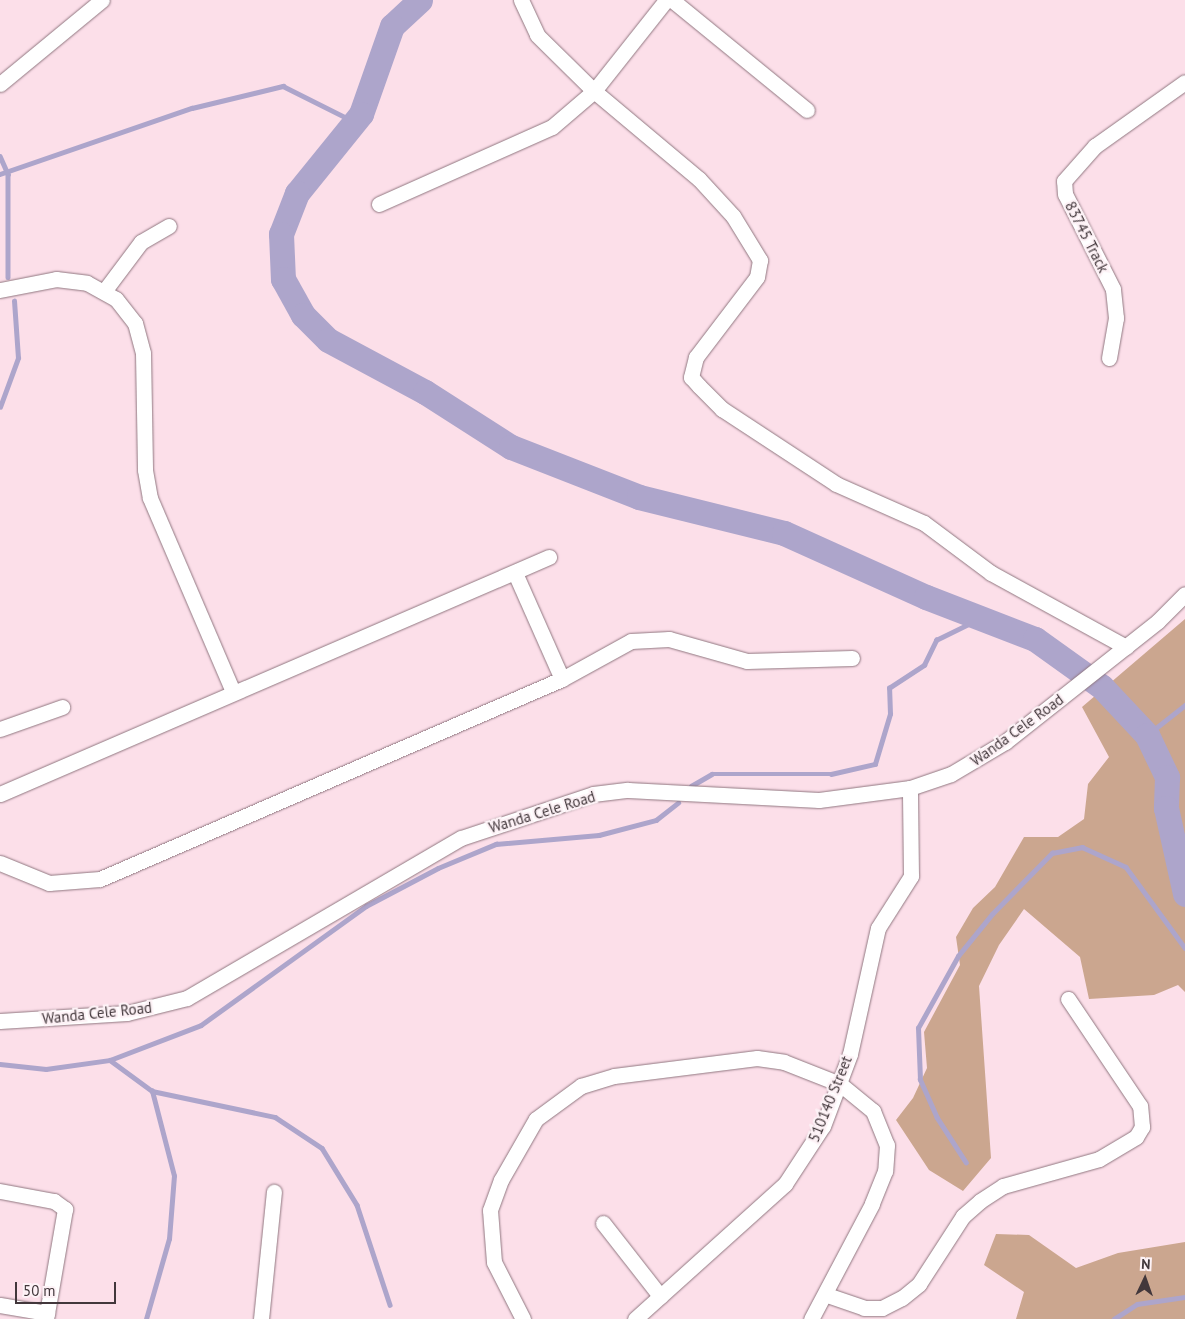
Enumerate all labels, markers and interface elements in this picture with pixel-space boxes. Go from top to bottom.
street label: 83745 Track [1061,198,1113,276]
street label: Wanda Cele Road [967,690,1067,770]
street label: Wanda Cele Road [487,787,597,837]
street label: Wanda Cele Road [41,998,153,1028]
street label: 510140 Street [805,1053,855,1145]
north arrow [1120,1254,1170,1304]
text: N [1141,1255,1151,1273]
scale bar [18,1272,119,1304]
text: 50 m [23,1281,56,1300]

